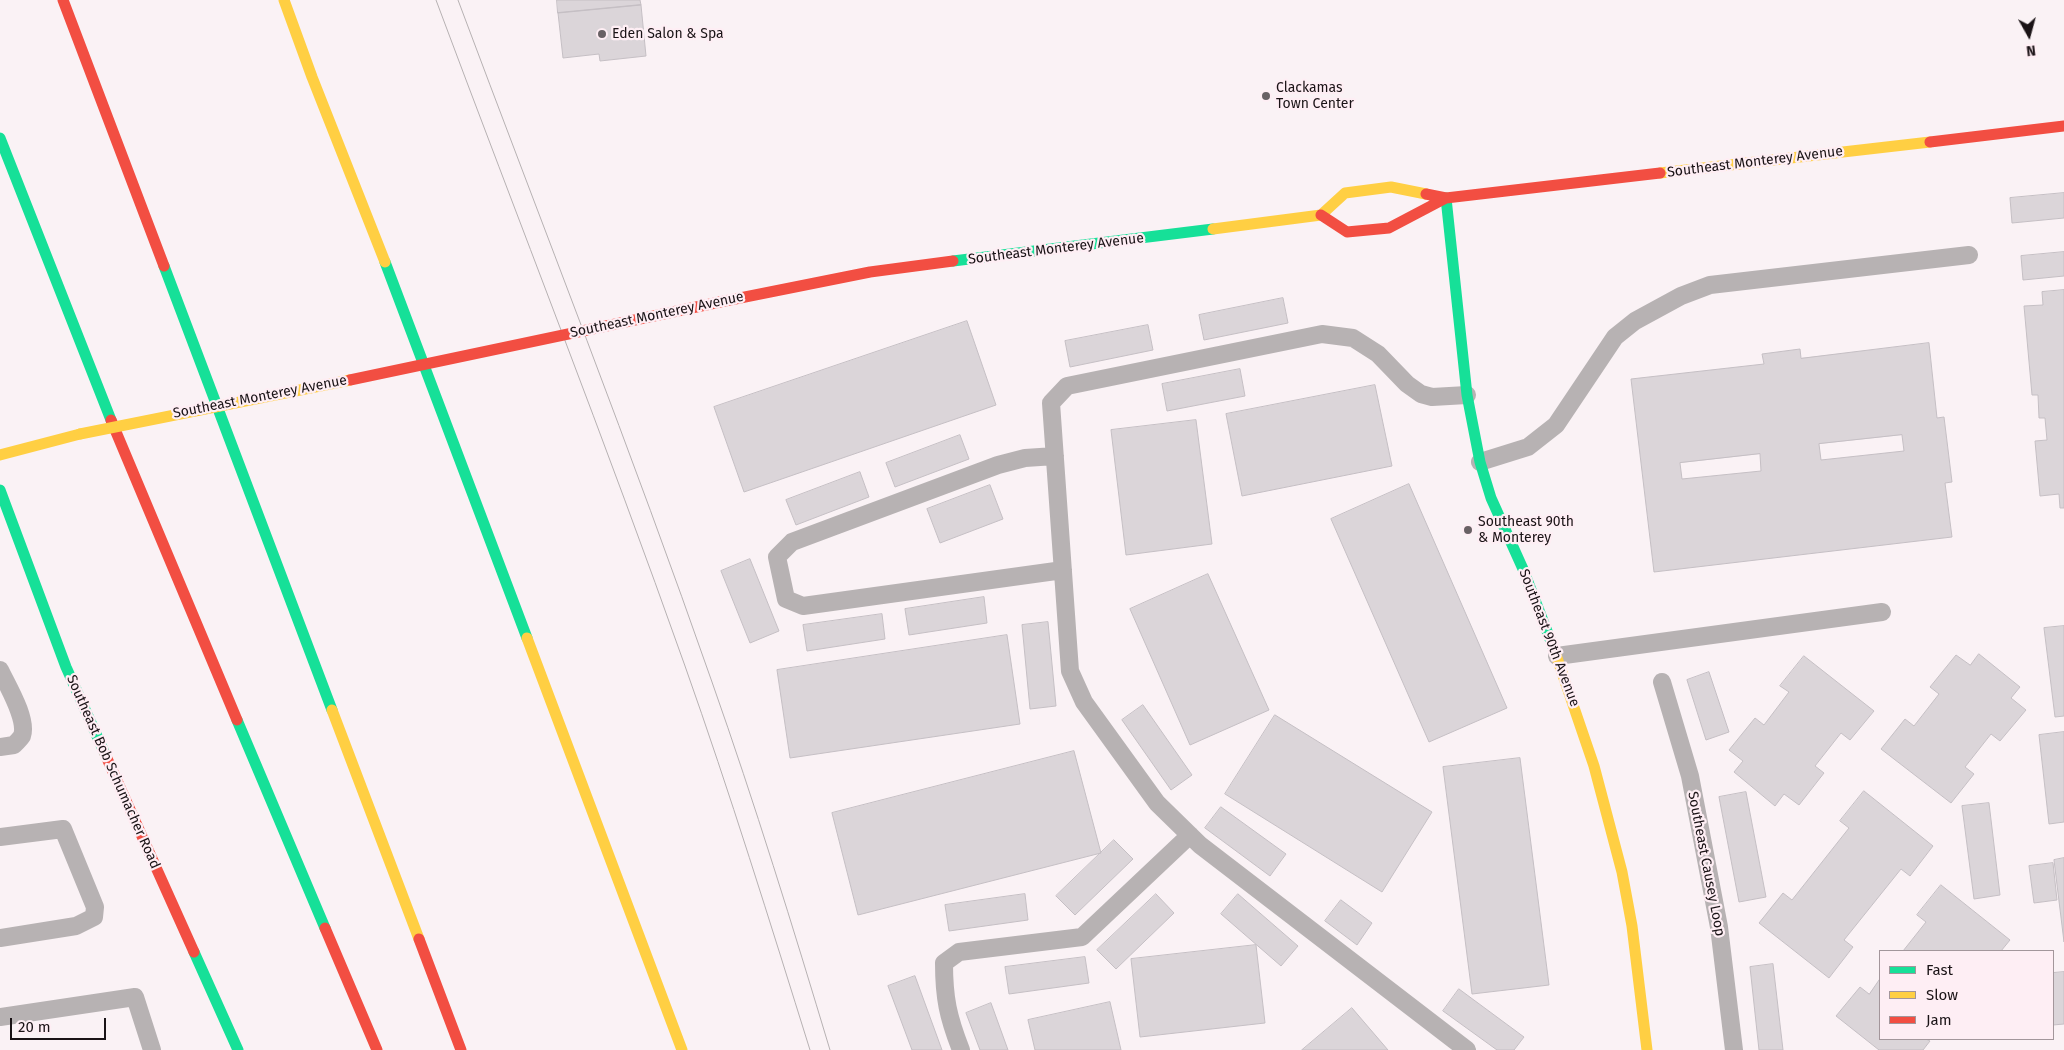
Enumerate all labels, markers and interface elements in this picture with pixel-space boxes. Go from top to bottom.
north arrow [2004,10,2054,60]
place label: Eden Salon & Spa [612,26,724,42]
marker: Eden Salon & Spa [596,28,608,40]
text: N [2025,41,2037,59]
place label: Clackamas Town Center [1276,80,1354,112]
marker: Clackamas Town Center [1260,90,1272,102]
street label: Southeast Monterey Avenue [1666,143,1844,181]
street label: Southeast Monterey Avenue [967,230,1145,268]
street label: Southeast Monterey Avenue [569,288,745,342]
street label: Southeast Monterey Avenue [172,372,348,422]
place label: Southeast 90th & Monterey [1478,514,1574,546]
marker: Southeast 90th & Monterey [1462,524,1474,536]
street label: Southeast 90th Avenue [1515,567,1583,709]
street label: Southeast Bob Schumacher Road [63,672,163,872]
street label: Southeast Causey Loop [1684,790,1728,938]
legend [1879,950,2054,1040]
text: Fast [1926,961,1953,979]
text: Slow [1926,986,1958,1004]
scale bar [12,1008,109,1040]
text: Jam [1926,1011,1952,1029]
text: 20 m [18,1018,51,1036]

